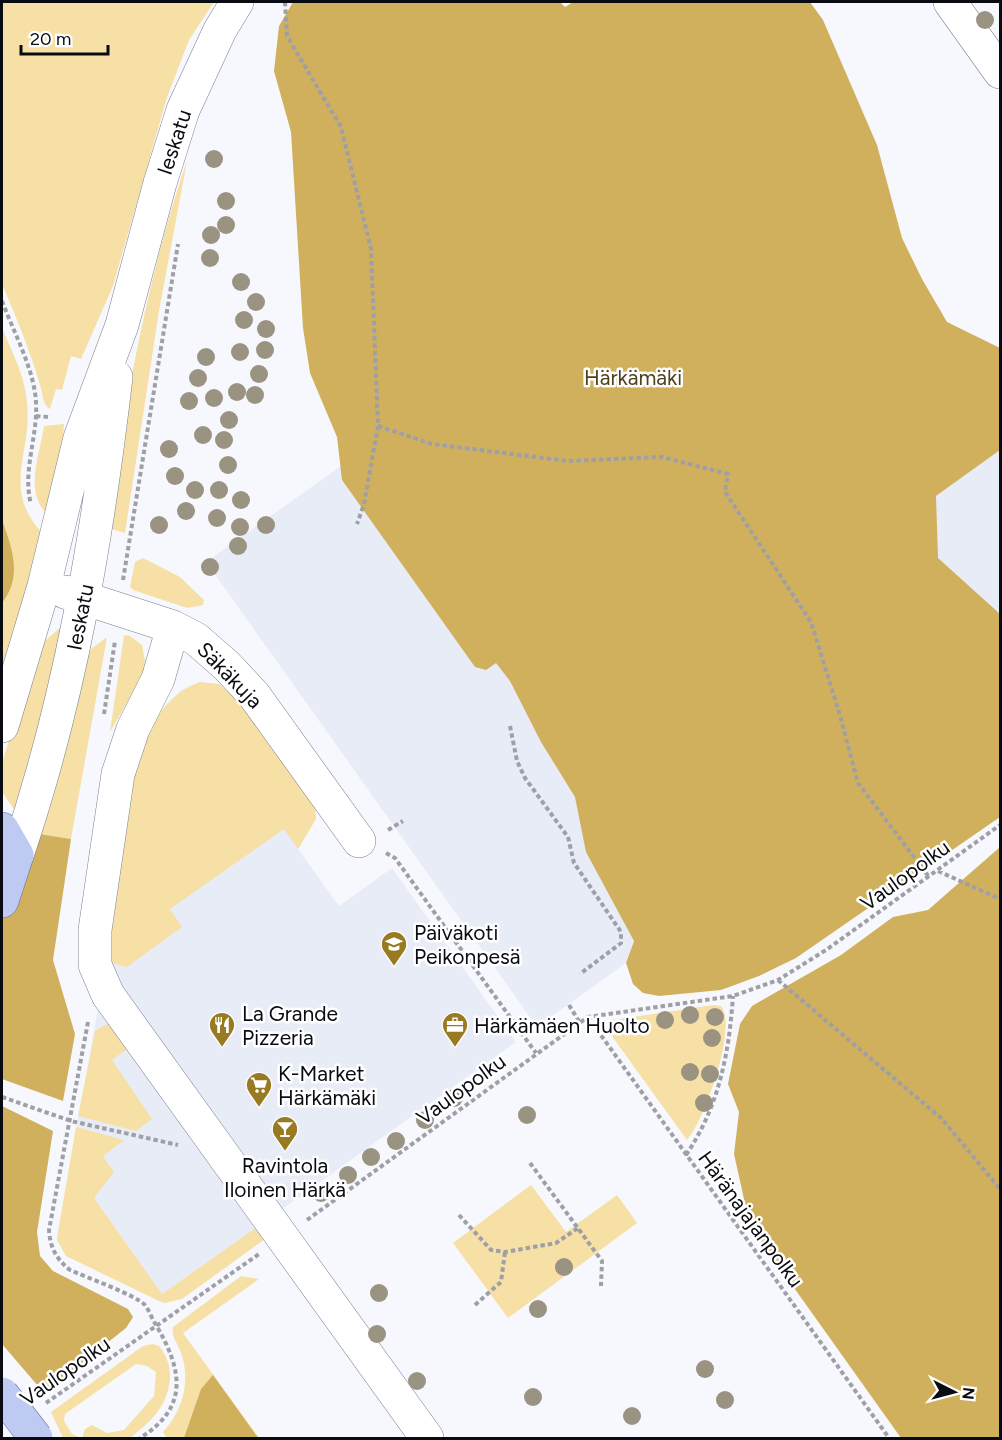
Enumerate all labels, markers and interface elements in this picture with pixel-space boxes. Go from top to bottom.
scale bar [21,18,108,56]
text: 20 m [30,28,71,50]
street label: Ieskatu [152,106,196,178]
park label: Härkämäki [584,365,682,390]
street label: Ieskatu [61,582,99,652]
street label: Säkäkuja [192,637,268,713]
street label: Vaulopolku [856,834,954,916]
place label: Päiväkoti Peikonpesä [414,920,521,969]
school or university icon: Päiväkoti Peikonpesä [379,929,409,967]
place label: La Grande Pizzeria [242,1001,338,1050]
restaurant icon: La Grande Pizzeria [207,1010,237,1048]
office icon: Härkämäen Huolto [440,1010,470,1048]
place label: Härkämäen Huolto [474,1013,650,1038]
street label: Vaulopolku [412,1048,510,1130]
place label: K-Market Härkämäki [278,1061,376,1110]
supermarket icon: K-Market Härkämäki [244,1070,274,1108]
bar icon: Ravintola Iloinen Härkä [270,1114,300,1152]
street label: Häränajajanpolku [693,1146,809,1292]
place label: Ravintola Iloinen Härkä [224,1153,346,1202]
street label: Vaulopolku [15,1331,115,1411]
north arrow [924,1362,984,1422]
text: N [958,1386,979,1401]

